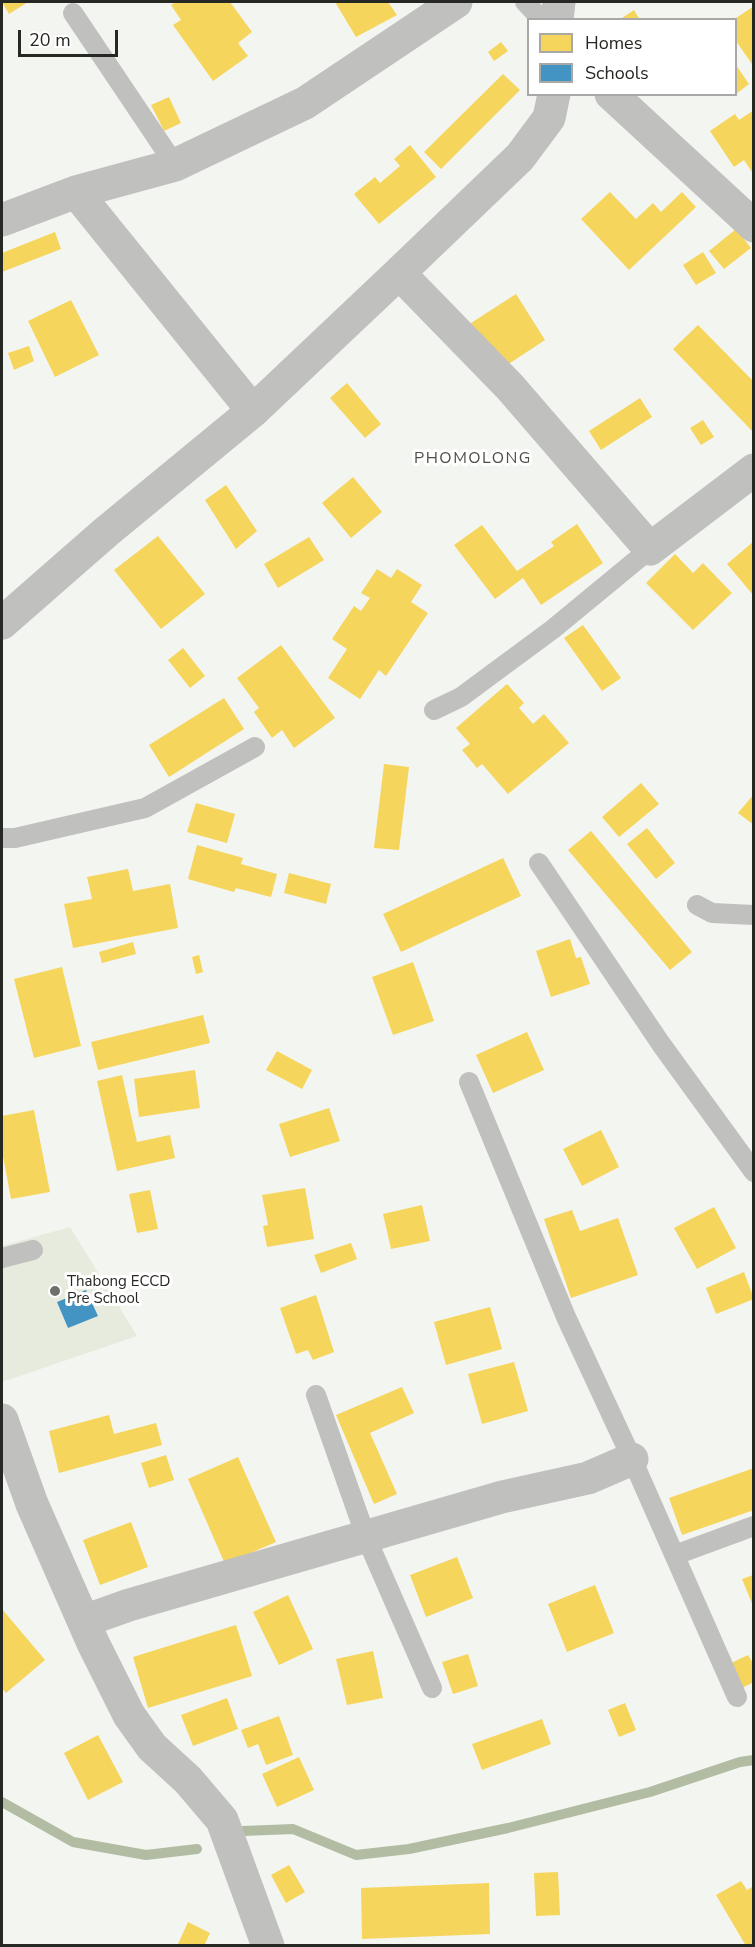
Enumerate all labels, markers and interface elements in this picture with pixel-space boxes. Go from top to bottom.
scale bar [21,18,122,56]
legend [527,18,737,96]
text: 20 m [29,28,71,52]
text: Homes [585,31,642,55]
text: Schools [585,61,649,85]
district label: PHOMOLONG [414,449,532,469]
place label: Thabong ECCD Pre School [67,1273,170,1308]
marker: Thabong ECCD Pre School [48,1284,62,1298]

